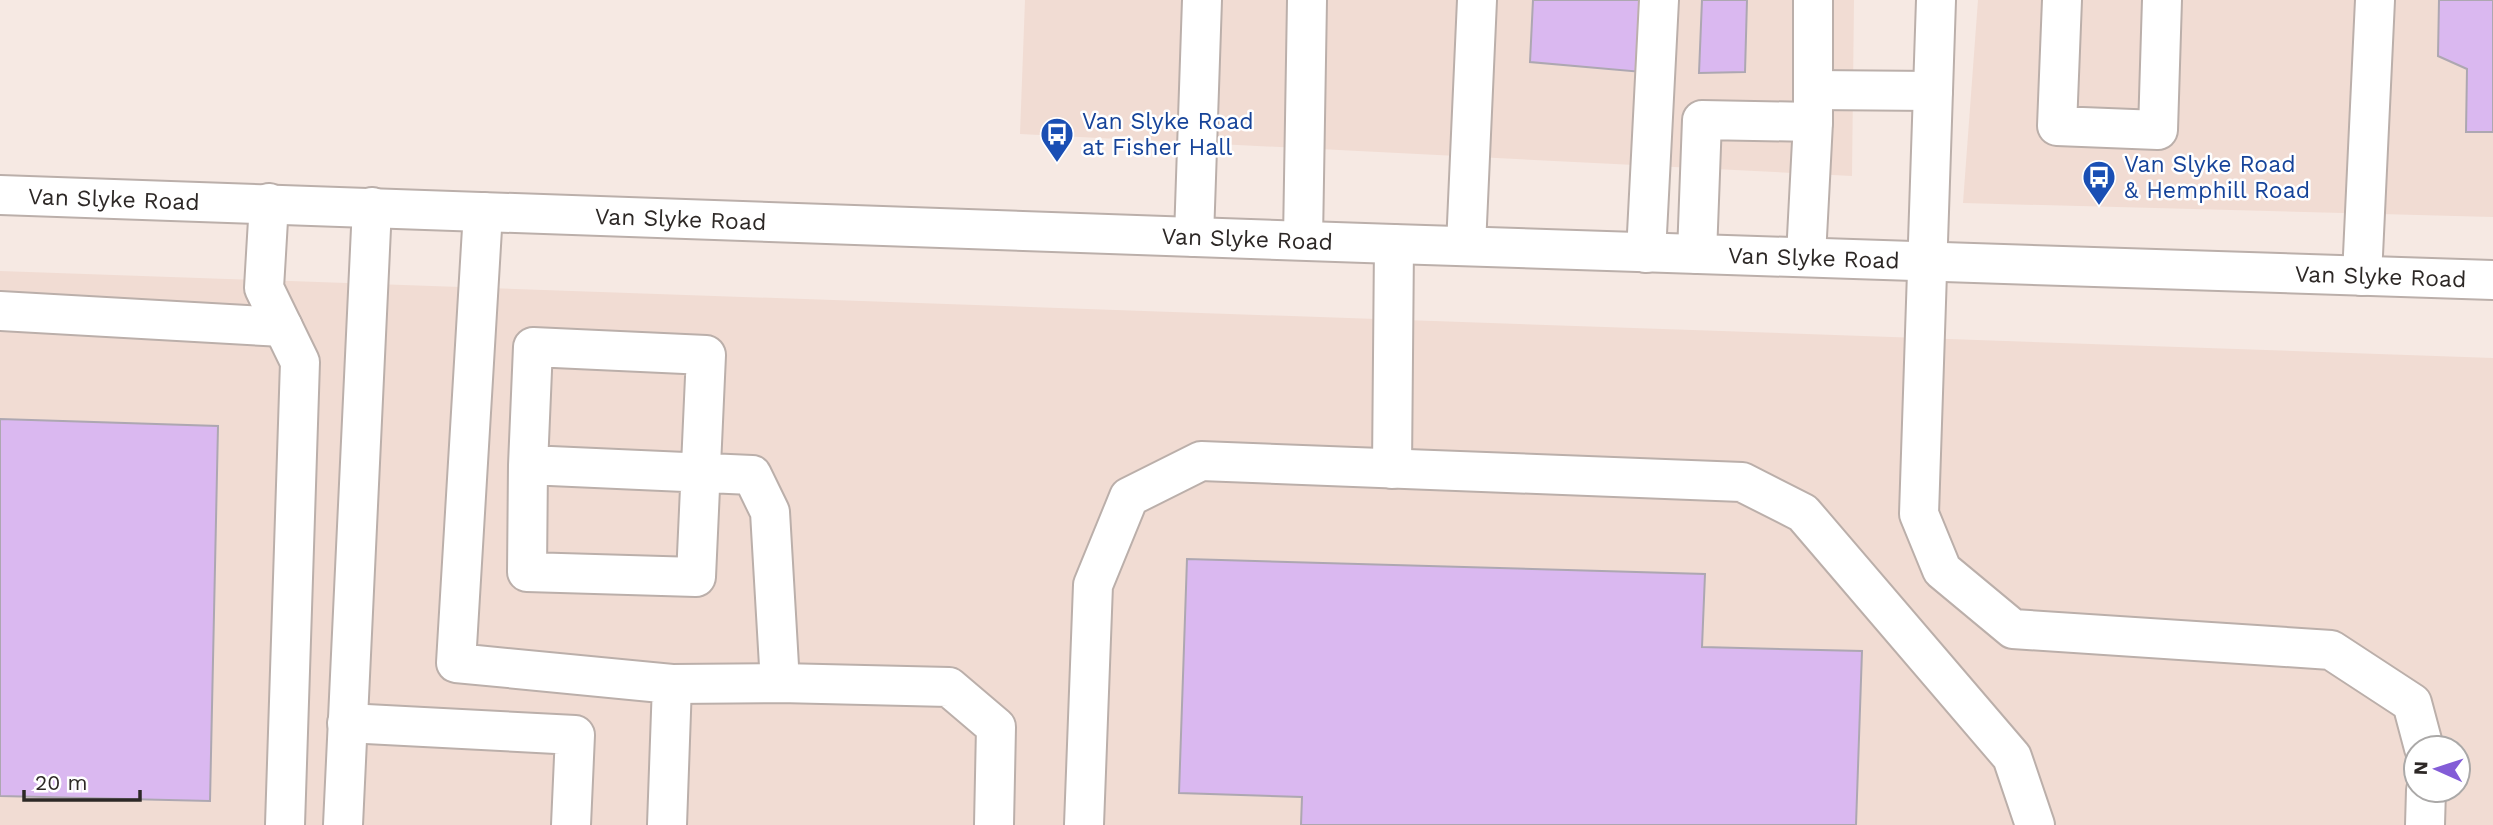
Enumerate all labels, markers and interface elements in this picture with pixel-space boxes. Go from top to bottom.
place label: Van Slyke Road at Fisher Hall [1082,108,1254,161]
bus stop icon: Van Slyke Road at Fisher Hall [1038,115,1076,164]
place label: Van Slyke Road & Hemphill Road [2124,151,2310,204]
bus stop icon: Van Slyke Road & Hemphill Road [2080,158,2118,207]
street label: Van Slyke Road [28,183,200,216]
street label: Van Slyke Road [594,203,767,236]
street label: Van Slyke Road [1161,223,1333,256]
street label: Van Slyke Road [1728,242,1900,275]
street label: Van Slyke Road [2294,261,2467,293]
north arrow [2402,734,2472,804]
scale bar [24,758,140,802]
text: N [2409,760,2432,776]
text: 20 m [35,770,87,795]

